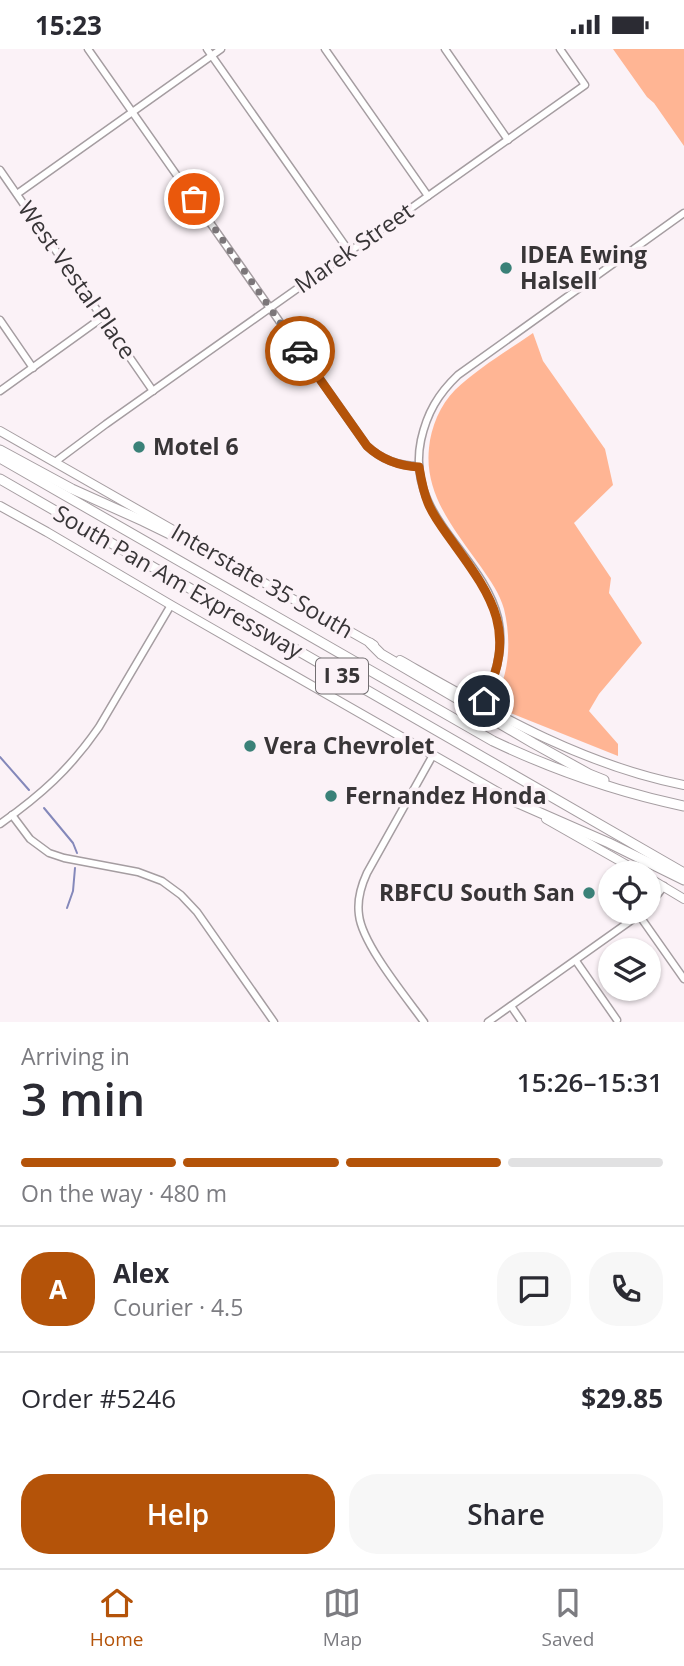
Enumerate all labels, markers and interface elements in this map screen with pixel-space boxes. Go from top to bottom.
text: 15:23 [35,7,102,43]
pin [164,169,224,229]
icon: bag [175,180,213,218]
street label: West Vestal Place [11,194,144,365]
street label: Marek Street [288,194,419,300]
place label: IDEA Ewing Halsell [520,238,647,296]
marker: IDEA Ewing Halsell [498,260,514,276]
courier [265,316,335,386]
icon: car [281,332,319,370]
place label: Motel 6 [153,430,239,462]
marker: Motel 6 [131,439,147,455]
street label: South Pan Am Expressway [48,497,309,666]
street label: Interstate 35 South [166,515,359,645]
road number: I 35 [316,659,368,693]
pin [454,671,514,731]
icon: home [465,682,503,720]
place label: Vera Chevrolet [264,729,435,761]
marker: Vera Chevrolet [242,738,258,754]
place label: Fernandez Honda [345,779,547,811]
marker: Fernandez Honda [323,788,339,804]
map controls [598,861,661,1001]
button: locate [598,861,661,924]
place label: RBFCU South San [379,876,575,908]
marker: RBFCU South San [581,885,597,901]
button: layers [598,938,661,1001]
text: Arriving in [21,1040,130,1072]
text: 15:26–15:31 [517,1064,663,1100]
text: 3 min [21,1067,145,1129]
text: On the way · 480 m [21,1177,227,1209]
button: chat [497,1252,571,1326]
button: phone [589,1252,663,1326]
text: Alex [113,1255,169,1291]
text: A [49,1271,67,1307]
text: Courier · 4.5 [113,1291,243,1323]
text: Order #5246 [21,1380,176,1416]
text: $29.85 [581,1380,663,1416]
button: Help [21,1474,335,1554]
button: Share [349,1474,663,1554]
tab: Home [90,1584,143,1652]
tab: Map [323,1584,362,1652]
tab: Saved [542,1584,594,1652]

